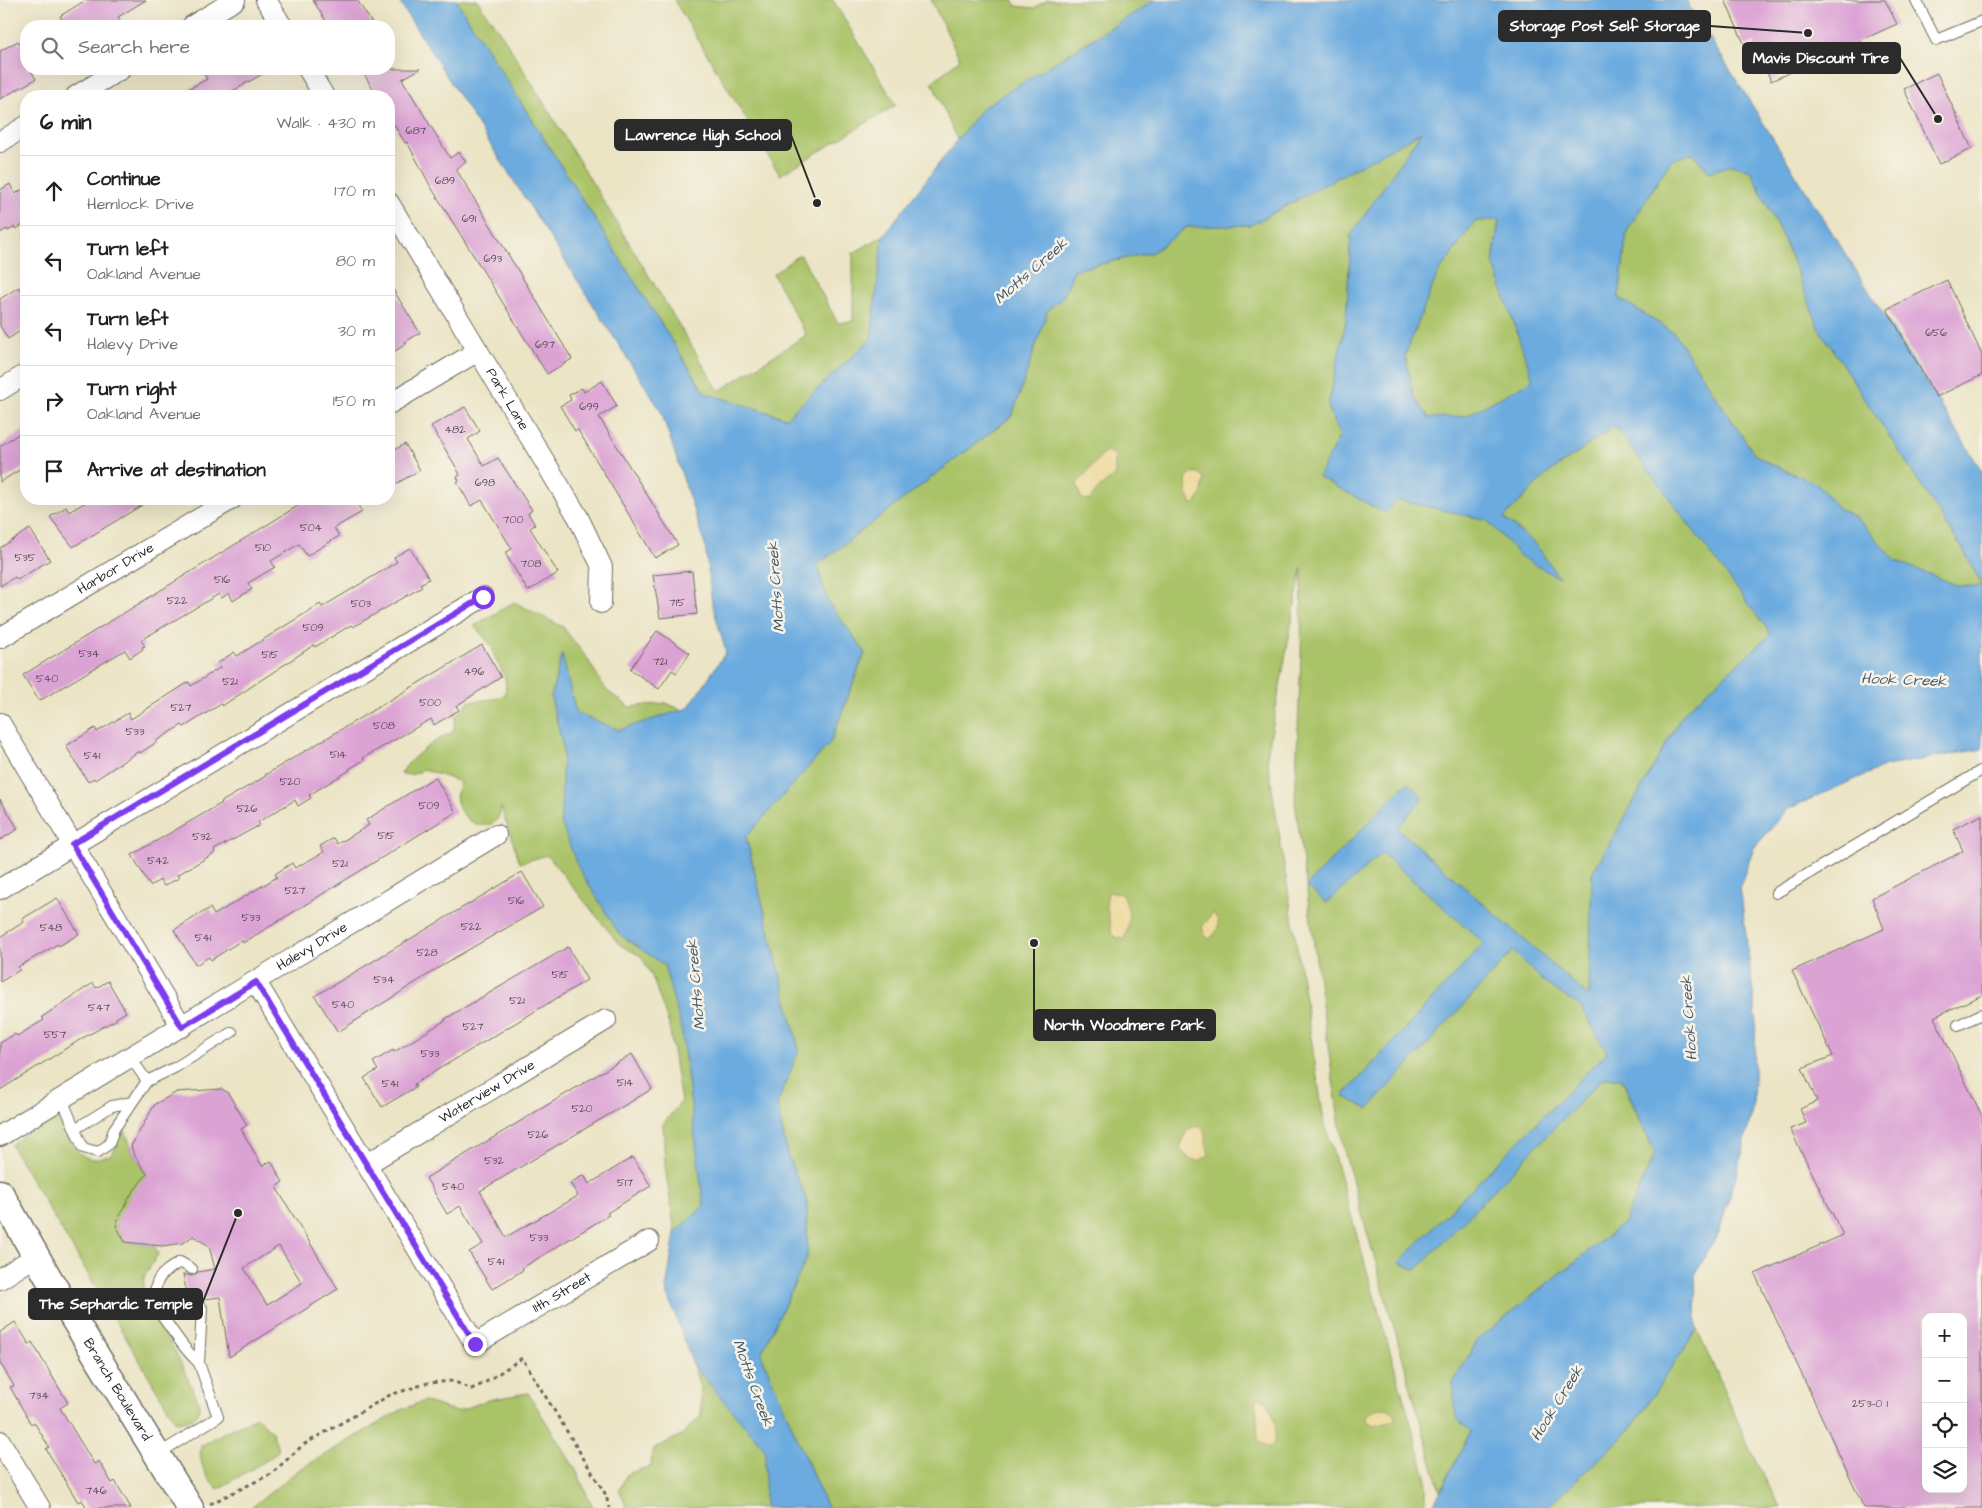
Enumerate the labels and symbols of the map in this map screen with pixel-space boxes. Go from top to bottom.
callout: Storage Post Self Storage [1499,11,1710,41]
text: Storage Post Self Storage [1509,16,1700,39]
callout: Mavis Discount Tire [1743,43,1900,73]
text: Mavis Discount Tire [1753,48,1889,69]
callout: Lawrence High School [615,120,791,150]
house number: 687 [406,123,427,138]
text: Lawrence High School [625,125,782,148]
house number: 689 [435,173,455,188]
house number: 691 [462,211,477,226]
water label: Motts Creek [990,233,1073,309]
house number: 693 [484,251,503,266]
house number: 656 [1925,325,1947,340]
house number: 697 [535,337,555,352]
street label: Park Lane [481,364,534,434]
house number: 699 [579,399,599,414]
house number: 482 [445,422,466,437]
house number: 698 [475,475,495,490]
house number: 700 [503,512,523,527]
house number: 504 [300,520,323,535]
street label: Harbor Drive [74,538,158,599]
house number: 510 [255,540,271,555]
water label: Motts Creek [762,540,790,633]
house number: 535 [14,550,36,565]
house number: 708 [521,556,541,571]
house number: 516 [214,572,230,587]
route start [472,586,495,609]
house number: 522 [167,593,188,608]
house number: 715 [669,595,685,610]
house number: 503 [351,596,372,611]
house number: 509 [303,620,324,635]
house number: 534 [79,646,100,661]
house number: 515 [262,647,279,662]
house number: 721 [653,654,668,669]
house number: 496 [464,664,484,679]
water label: Hook Creek [1861,668,1948,692]
house number: 540 [36,671,58,686]
house number: 521 [222,674,238,689]
house number: 500 [419,695,441,710]
house number: 527 [171,700,192,715]
house number: 508 [373,718,395,733]
house number: 533 [126,724,145,739]
house number: 514 [330,747,347,762]
house number: 541 [84,748,101,763]
house number: 520 [279,774,301,789]
house number: 509 [419,798,440,813]
house number: 526 [237,801,258,816]
house number: 515 [378,828,395,843]
house number: 532 [192,829,213,844]
house number: 542 [147,853,169,868]
house number: 521 [332,856,348,871]
house number: 527 [285,883,306,898]
house number: 516 [508,893,524,908]
house number: 533 [242,910,261,925]
street label: Halevy Drive [273,917,352,976]
house number: 522 [461,919,482,934]
house number: 548 [40,920,62,935]
house number: 541 [195,930,212,945]
water label: Motts Creek [682,938,710,1031]
house number: 528 [416,945,438,960]
house number: 515 [552,967,569,982]
house number: 534 [374,972,395,987]
water label: Hook Creek [1675,974,1702,1061]
house number: 521 [509,993,525,1008]
house number: 540 [332,997,354,1012]
house number: 547 [88,1000,110,1015]
callout: North Woodmere Park [1034,1010,1215,1040]
text: North Woodmere Park [1044,1015,1206,1036]
house number: 527 [463,1019,484,1034]
house number: 557 [44,1027,66,1042]
house number: 533 [421,1046,440,1061]
street label: Waterview Drive [435,1055,539,1128]
house number: 514 [617,1075,634,1090]
house number: 541 [382,1076,399,1091]
house number: 520 [571,1101,593,1116]
house number: 526 [528,1127,549,1142]
house number: 532 [484,1153,505,1168]
house number: 517 [617,1175,633,1190]
house number: 540 [442,1179,464,1194]
house number: 533 [530,1230,549,1245]
house number: 541 [488,1254,505,1269]
street label: 11th Street [529,1267,595,1318]
callout: The Sephardic Temple [29,1289,202,1319]
text: The Sephardic Temple [38,1294,193,1315]
route end [464,1333,487,1356]
street label: Branch Boulevard [78,1334,156,1445]
water label: Motts Creek [728,1337,779,1430]
water label: Hook Creek [1525,1361,1589,1445]
house number: 734 [29,1388,49,1403]
house number: 253-0 1 [1852,1396,1889,1411]
house number: 746 [85,1483,107,1498]

